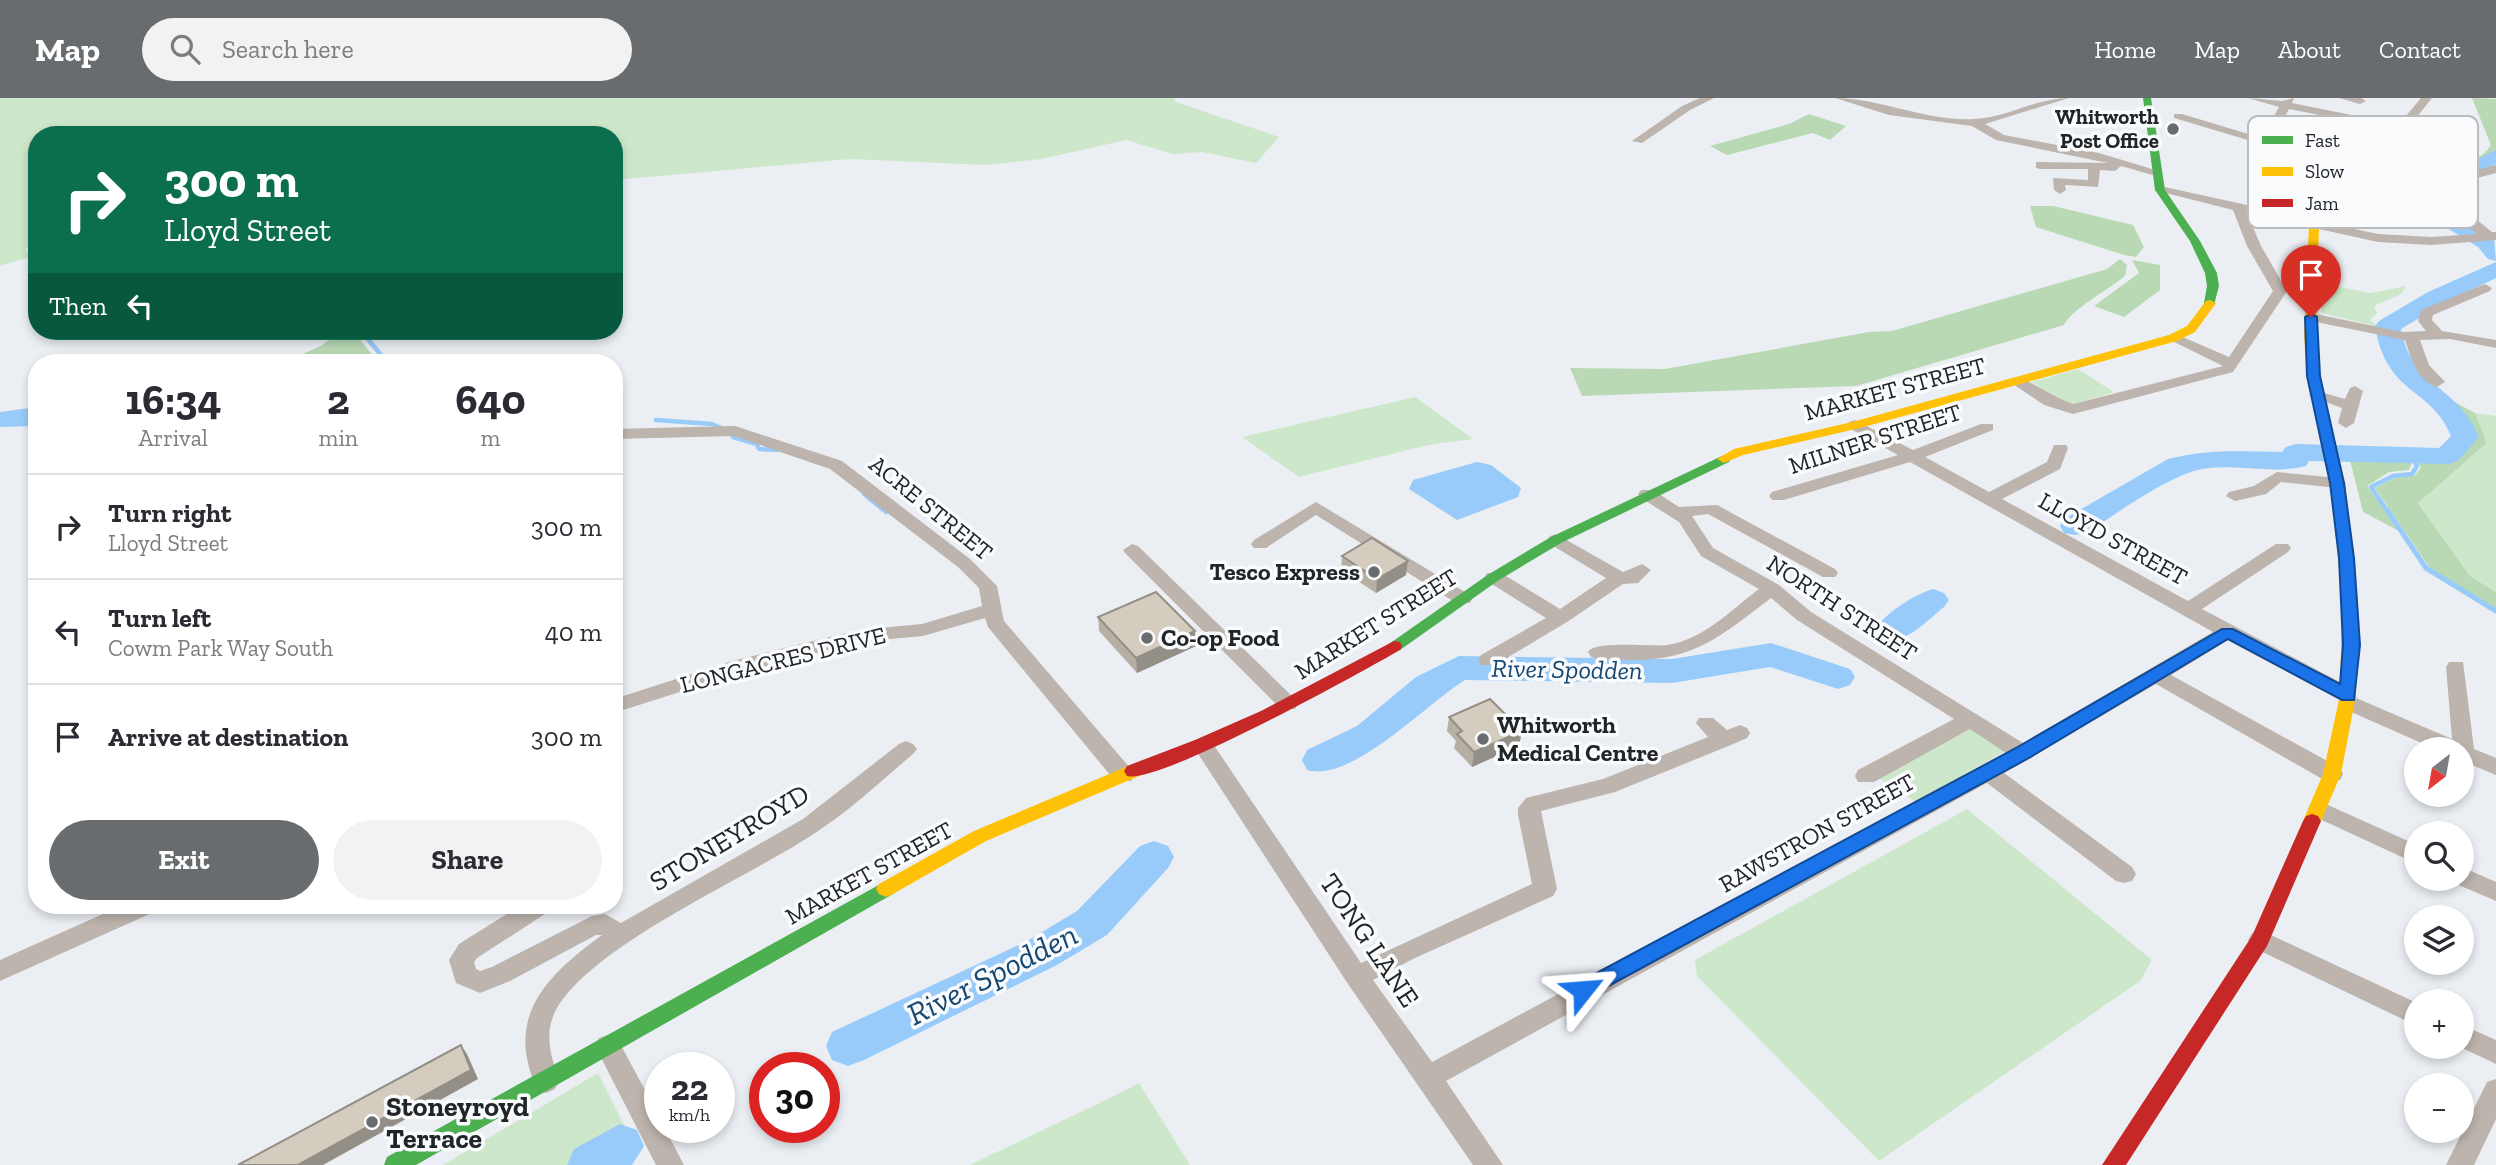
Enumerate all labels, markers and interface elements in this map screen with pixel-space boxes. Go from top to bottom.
search box [142,18,632,81]
text: Map [35,30,100,69]
icon: search [166,30,204,68]
text: Search here [222,33,354,65]
text: Home [2094,35,2156,64]
text: Map [2194,35,2240,64]
text: About [2278,35,2341,64]
text: Contact [2379,35,2461,64]
place label: Whitworth Post Office [2055,104,2159,153]
legend [2248,116,2478,228]
marker: Whitworth Post Office [2165,121,2181,137]
text: Fast [2305,129,2340,152]
text: 300 m [164,151,299,210]
icon: right [49,154,140,245]
text: Slow [2305,160,2345,183]
text: Jam [2305,192,2339,215]
text: Lloyd Street [164,211,331,249]
pin [2281,245,2341,317]
icon: arrive [2292,256,2330,294]
icon: left [121,287,159,325]
text: Then [49,290,107,322]
street label: MARKET STREET [1801,350,1989,427]
text: 16:34 [125,374,221,425]
text: 2 [327,374,350,425]
text: 640 [455,374,526,425]
street label: MILNER STREET [1785,397,1965,480]
text: Arrival [139,424,208,452]
text: min [319,424,358,452]
text: m [481,424,500,452]
street label: ACRE STREET [864,449,999,566]
street label: LLOYD STREET [2034,486,2193,591]
text: Turn right [108,497,231,529]
icon: right [49,508,87,546]
text: 300 m [531,511,602,543]
text: Lloyd Street [108,529,228,557]
street label: NORTH STREET [1762,548,1923,667]
place label: Tesco Express [1209,557,1360,586]
street label: MARKET STREET [1289,562,1463,685]
marker: Tesco Express [1366,564,1382,580]
text: Turn left [108,602,211,634]
icon: left [49,613,87,651]
text: 40 m [545,616,602,648]
street label: LONGACRES DRIVE [677,620,889,699]
place label: Co-op Food [1161,623,1280,652]
marker: Co-op Food [1139,630,1155,646]
text: Cowm Park Way South [108,634,333,662]
water label: River Spodden [1491,652,1643,686]
place label: Whitworth Medical Centre [1497,710,1659,767]
icon: arrive [49,718,87,756]
text: Arrive at destination [108,721,348,753]
text: 300 m [531,721,602,753]
marker: Whitworth Medical Centre [1475,731,1491,747]
north arrow [2404,737,2474,807]
map controls [2404,737,2474,1143]
street label: RAWSTRON STREET [1714,767,1920,898]
street label: STONEYROYD [644,777,815,898]
street label: MARKET STREET [780,815,957,930]
button: Exit [49,820,319,900]
button: Share [333,820,602,900]
button: search [2404,821,2474,891]
street label: TONG LANE [1313,867,1426,1013]
button: layers [2404,905,2474,975]
water label: River Spodden [901,915,1083,1033]
position arrow [1546,953,1620,1027]
button: + [2404,989,2474,1059]
speed limit sign: 30 [749,1052,840,1143]
text: 22 [671,1067,708,1109]
button: − [2404,1073,2474,1143]
place label: Stoneyroyd Terrace [386,1090,529,1155]
text: km/h [669,1104,710,1126]
marker: Stoneyroyd Terrace [364,1114,380,1130]

